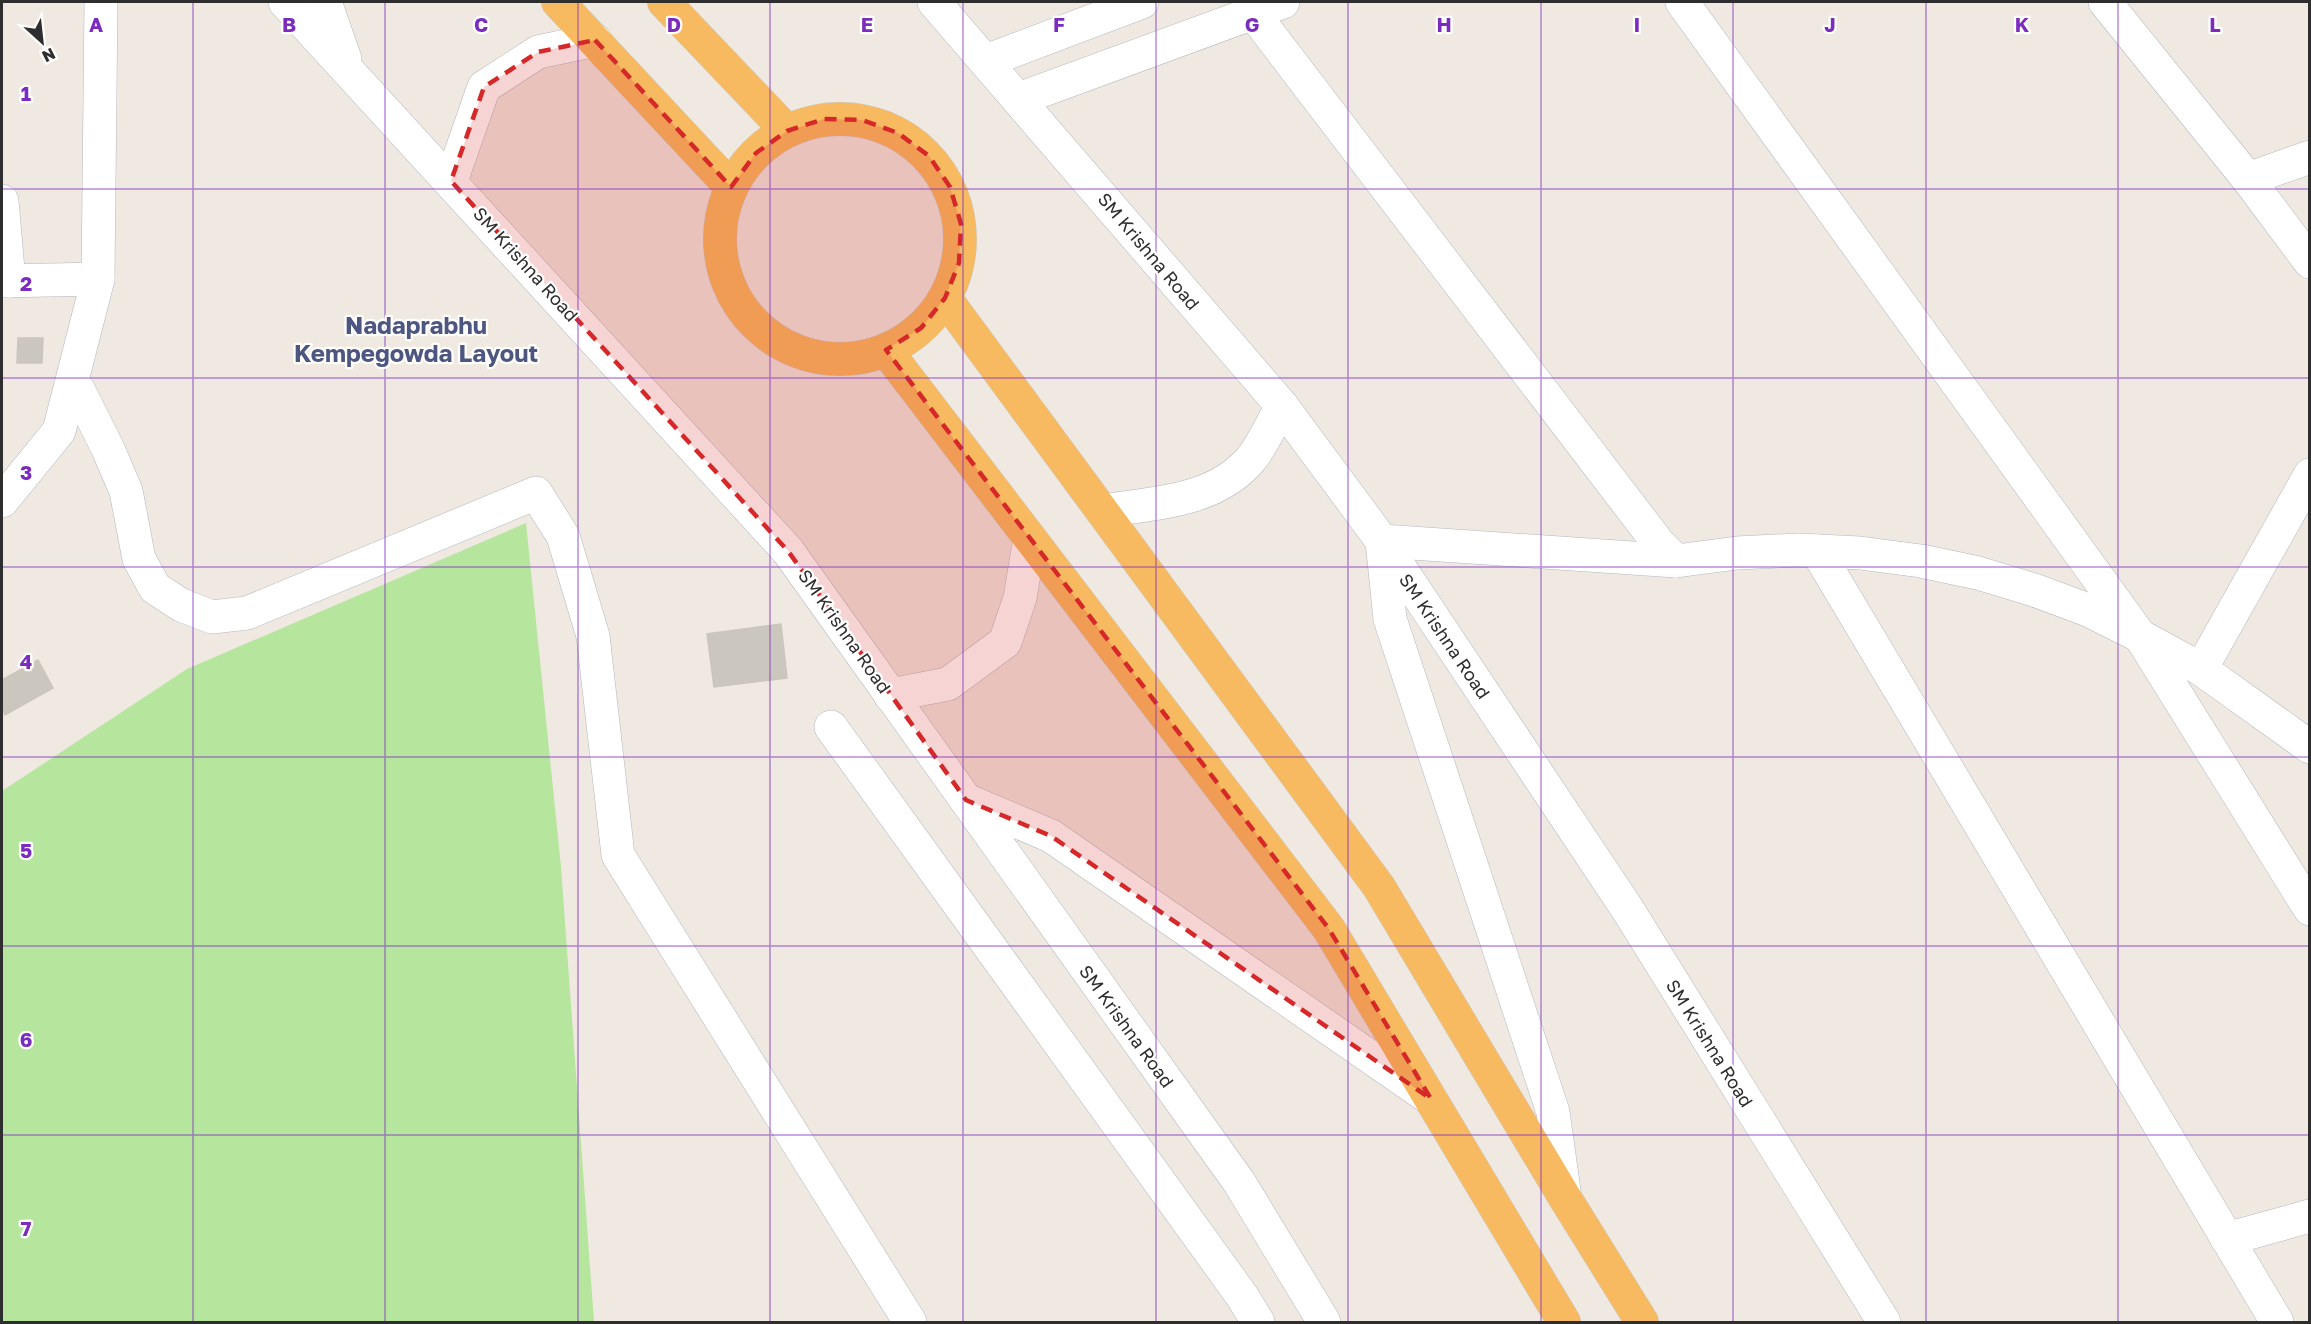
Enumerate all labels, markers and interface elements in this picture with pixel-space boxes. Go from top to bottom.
north arrow [12,12,72,72]
text: A [89,12,103,36]
text: B [282,12,296,36]
text: C [474,12,488,36]
text: D [667,12,681,36]
text: E [861,12,873,36]
text: F [1053,12,1065,36]
text: G [1245,12,1259,36]
text: H [1436,12,1452,36]
text: I [1634,12,1640,36]
text: J [1824,12,1836,36]
text: K [2015,12,2030,36]
text: L [2209,12,2221,36]
text: N [39,44,59,67]
text: 1 [21,81,31,105]
street label: SM Krishna Road [1094,188,1204,314]
street label: SM Krishna Road [469,202,583,326]
text: 2 [20,271,32,295]
district label: Nadaprabhu Kempegowda Layout [294,310,538,367]
text: 3 [20,460,32,484]
street label: SM Krishna Road [794,565,896,697]
street label: SM Krishna Road [1395,569,1495,703]
text: 4 [20,649,32,673]
text: 5 [20,838,32,862]
street label: SM Krishna Road [1075,960,1179,1092]
street label: SM Krishna Road [1662,975,1758,1111]
text: 6 [20,1027,32,1051]
text: 7 [21,1216,32,1240]

